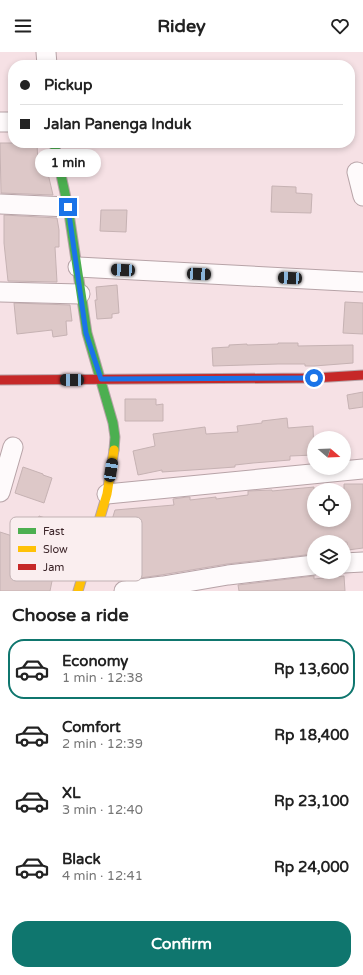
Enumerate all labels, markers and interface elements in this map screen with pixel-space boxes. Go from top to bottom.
icon: menu [12,15,34,37]
text: Ridey [157,15,206,37]
icon: heart [329,15,351,37]
text: Pickup [44,76,92,94]
text: Jalan Panenga Induk [44,115,191,133]
callout: 1 min [35,149,101,177]
text: 1 min [51,155,85,171]
route end [59,198,77,216]
car [111,263,135,277]
car [187,267,211,281]
car [278,271,302,285]
route start [305,369,323,387]
car [60,374,84,386]
north arrow [307,431,351,475]
map controls [307,431,351,579]
car [103,457,119,483]
button: locate [307,483,351,527]
legend [10,517,142,581]
text: Fast [43,525,64,538]
button: layers [307,535,351,579]
text: Slow [43,543,68,556]
text: Jam [43,561,64,574]
text: Choose a ride [12,604,129,626]
icon: car [14,651,50,687]
text: Economy [62,652,128,670]
text: Rp 13,600 [274,660,349,678]
text: 1 min · 12:38 [62,670,143,686]
icon: car [14,717,50,753]
text: Comfort [62,718,121,736]
text: Rp 18,400 [274,726,349,744]
text: 2 min · 12:39 [62,736,143,752]
icon: car [14,783,50,819]
text: XL [62,784,81,802]
text: Rp 23,100 [274,792,349,810]
text: 3 min · 12:40 [62,802,143,818]
icon: car [14,849,50,885]
text: Black [62,850,101,868]
text: Rp 24,000 [274,858,349,876]
text: 4 min · 12:41 [62,868,143,884]
button: Confirm [12,921,351,967]

